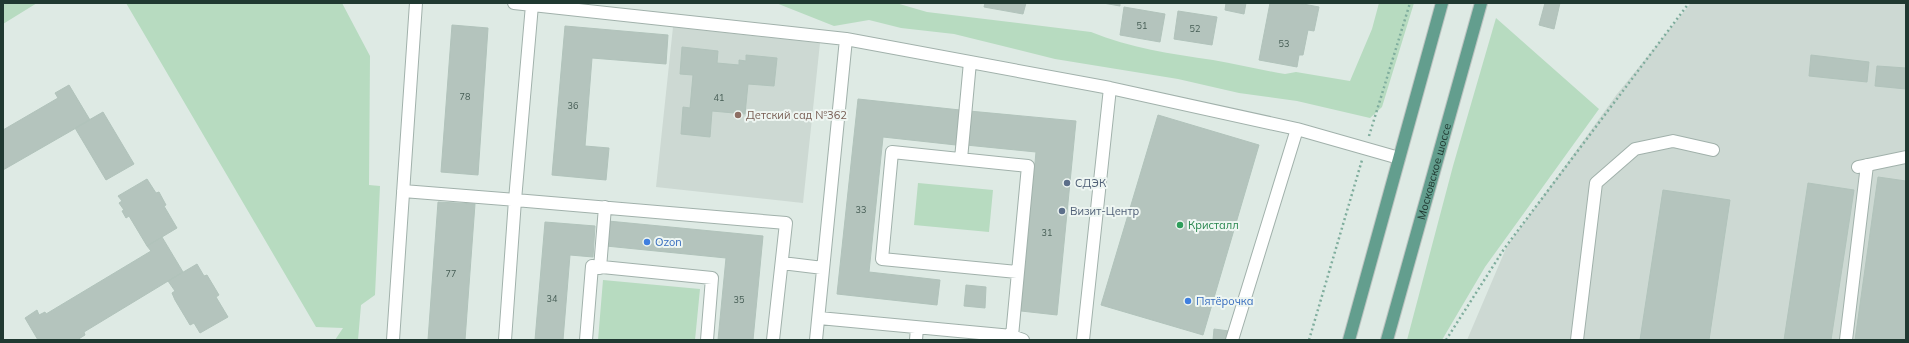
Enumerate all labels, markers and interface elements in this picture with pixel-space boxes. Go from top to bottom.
house number: 51 [1137,20,1147,31]
house number: 52 [1190,23,1200,34]
house number: 53 [1279,38,1289,49]
house number: 78 [460,91,470,102]
house number: 41 [714,92,724,103]
house number: 36 [568,100,578,111]
place label: Детский сад №362 [746,108,847,122]
marker: Детский сад №362 [733,110,743,120]
street label: Московское шоссе [1414,122,1454,221]
place label: СДЭК [1075,176,1107,190]
marker: СДЭК [1062,178,1072,188]
house number: 33 [856,204,866,215]
place label: Визит-Центр [1070,204,1139,218]
marker: Визит-Центр [1057,206,1067,216]
place label: Кристалл [1188,218,1239,232]
marker: Кристалл [1175,220,1185,230]
house number: 31 [1042,227,1052,238]
place label: Ozon [655,235,682,249]
marker: Ozon [642,237,652,247]
house number: 77 [446,268,456,279]
house number: 34 [547,293,558,304]
house number: 35 [734,294,745,305]
place label: Пятёрочка [1196,294,1253,308]
marker: Пятёрочка [1183,296,1193,306]

